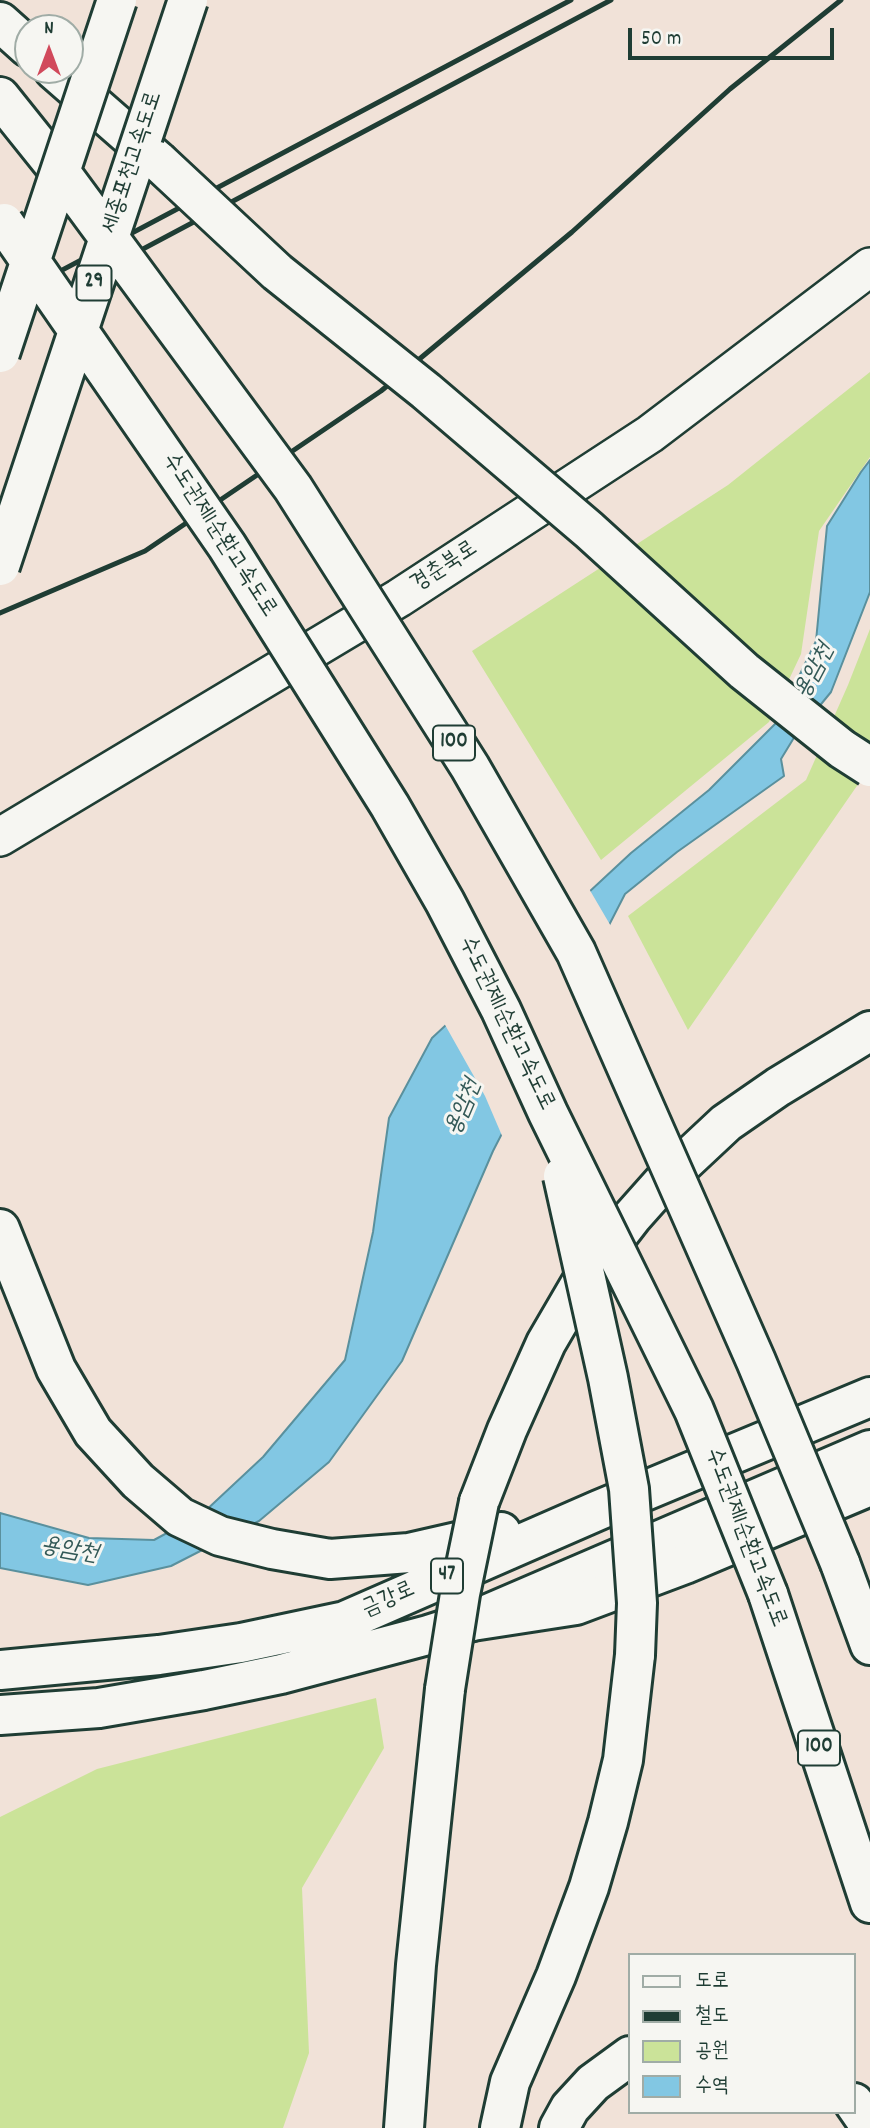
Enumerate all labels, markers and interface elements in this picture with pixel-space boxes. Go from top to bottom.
north arrow [14,14,84,84]
scale bar [632,14,838,58]
text: N [44,16,54,43]
text: 50 m [641,25,681,55]
street label: 세종포천고속도로 [98,88,170,238]
road number: 29 [76,266,112,300]
street label: 수도권제1순환고속도로 [155,449,281,623]
street label: 경춘북로 [406,536,484,600]
water label: 용암천 [790,640,842,704]
road number: 100 [433,726,475,760]
street label: 수도권제1순환고속도로 [451,933,559,1115]
water label: 용암천 [440,1076,490,1140]
street label: 수도권제1순환고속도로 [697,1444,791,1632]
water label: 용암천 [38,1533,100,1571]
road number: 47 [431,1558,463,1594]
street label: 금강로 [358,1577,420,1625]
road number: 100 [798,1730,840,1766]
legend [628,1953,856,2114]
text: 도로 [695,1967,729,1997]
text: 철도 [695,2002,729,2032]
text: 공원 [695,2037,729,2067]
text: 수역 [695,2072,729,2102]

